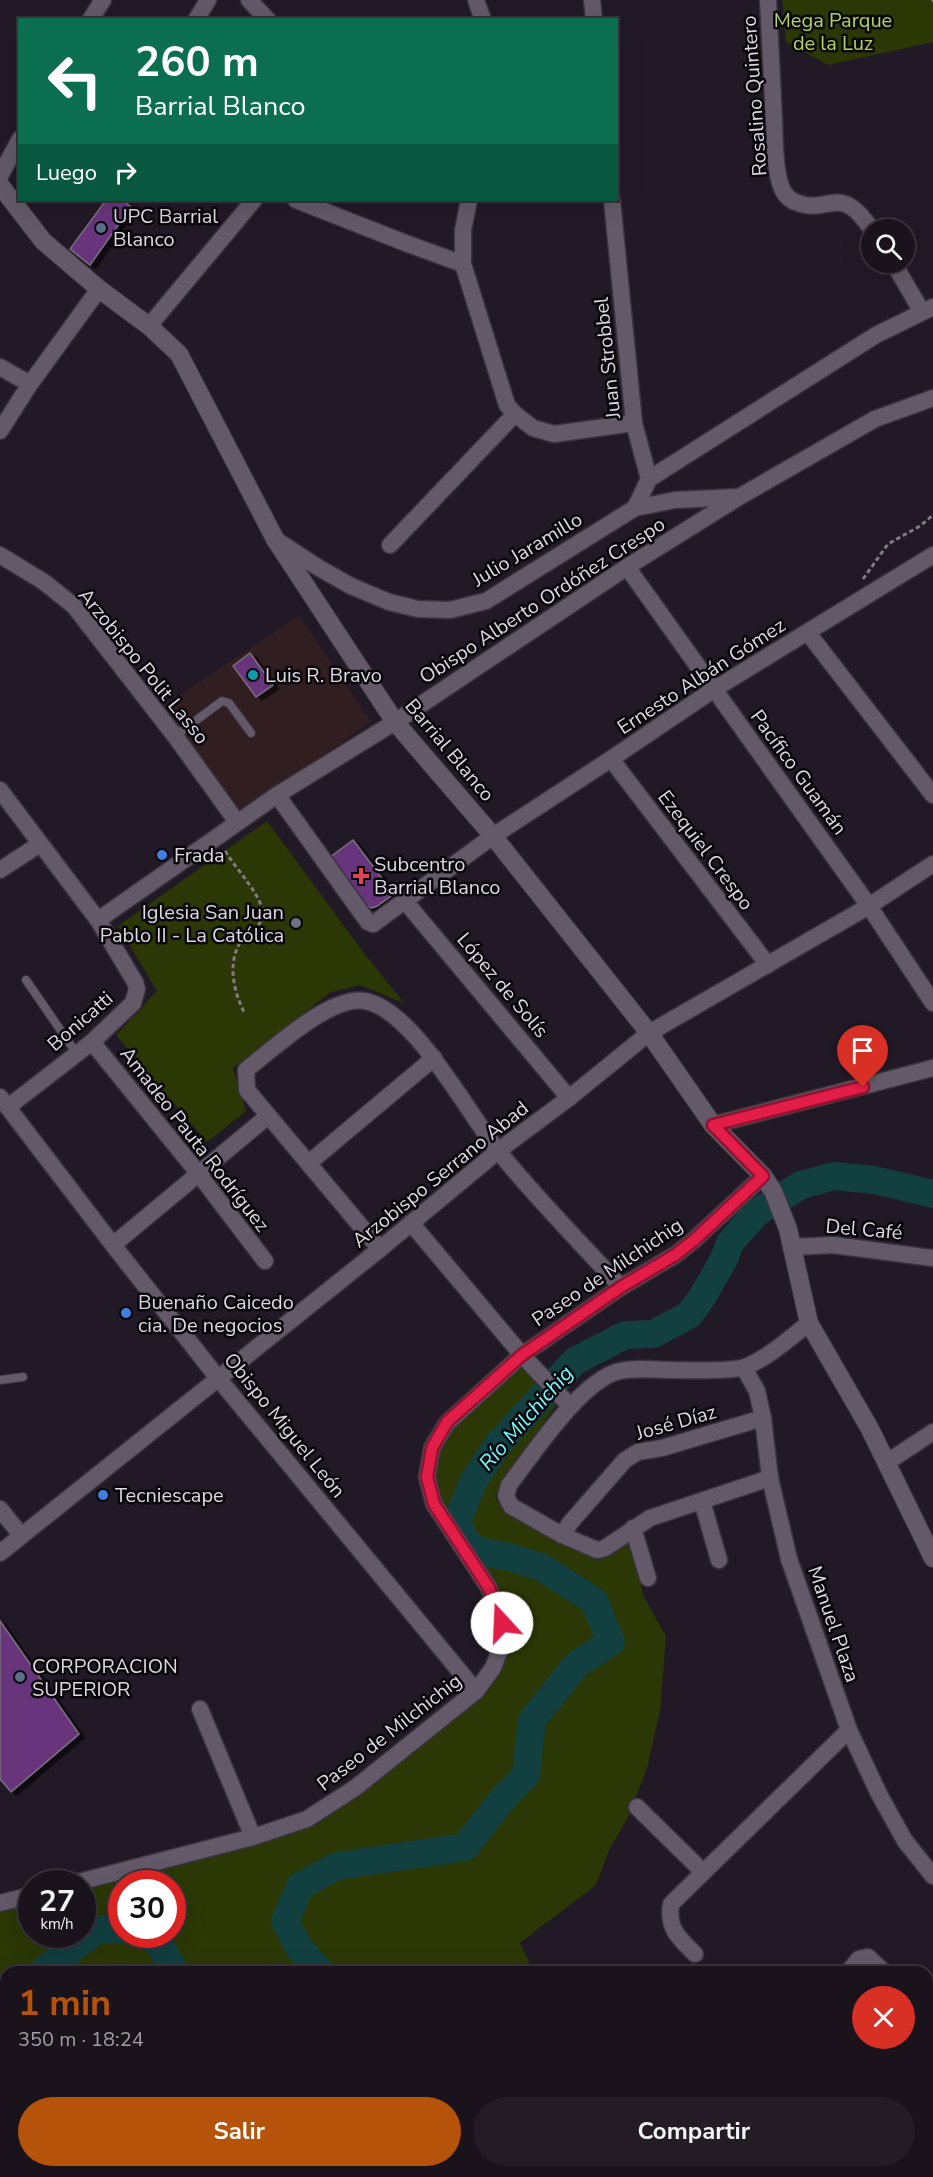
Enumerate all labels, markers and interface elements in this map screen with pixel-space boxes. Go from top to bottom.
park label: Mega Parque de la Luz [774,7,892,57]
street label: Rosalino Quintero [735,15,774,177]
text: 260 m [135,34,259,91]
icon: left [36,42,114,120]
text: Barrial Blanco [135,88,306,125]
icon: right [109,156,142,189]
text: Luego [36,158,97,188]
place label: UPC Barrial Blanco [113,203,218,253]
map controls [861,219,915,273]
button: search [861,219,915,273]
marker: UPC Barrial Blanco [94,221,108,235]
street label: Juan Strobbel [588,296,627,421]
street label: Julio Jaramillo [466,506,587,593]
street label: Obispo Alberto Ordóñez Crespo [414,511,670,690]
street label: Arzobispo Polit Lasso [72,583,215,750]
street label: Ernesto Albán Gómez [612,612,791,741]
place label: Luis R. Bravo [265,662,382,689]
marker: Luis R. Bravo [246,668,260,682]
street label: Barrial Blanco [399,693,501,807]
street label: Pacífico Guamán [744,704,853,840]
street label: Ezequiel Crespo [651,785,760,916]
place label: Frada [174,842,225,869]
marker: Frada [155,848,169,862]
place label: Subcentro Barrial Blanco [374,851,500,901]
marker: Subcentro Barrial Blanco [352,867,370,885]
place label: Iglesia San Juan Pablo II - La Católica [100,899,284,949]
marker: Iglesia San Juan Pablo II - La Católica [289,916,303,930]
street label: López de Solís [451,927,555,1044]
street label: Bonicatti [42,985,119,1057]
pin [837,1025,888,1087]
icon: arrive [846,1034,879,1067]
street label: Amadeo Pauta Rodríguez [114,1041,275,1238]
street label: Arzobispo Serrano Abad [346,1095,534,1254]
street label: Paseo de Milchichig [527,1212,688,1333]
street label: Del Café [824,1213,904,1246]
place label: Buenaño Caicedo cia. De negocios [138,1289,294,1339]
marker: Buenaño Caicedo cia. De negocios [119,1306,133,1320]
street label: Obispo Miguel León [218,1347,352,1504]
water label: Río Milchichig [473,1360,579,1476]
street label: José Díaz [632,1398,719,1447]
place label: Tecniescape [115,1482,224,1509]
marker: Tecniescape [96,1488,110,1502]
street label: Manuel Plaza [801,1563,866,1686]
position arrow [470,1591,534,1655]
place label: CORPORACION SUPERIOR [32,1653,178,1703]
street label: Paseo de Milchichig [311,1667,467,1797]
marker: CORPORACION SUPERIOR [13,1670,27,1684]
speed limit sign: 30 [108,1870,186,1948]
text: 27 [39,1881,75,1922]
text: km/h [40,1914,74,1934]
text: 1 min [18,1979,111,2028]
button: close [852,1986,915,2049]
text: 350 m · 18:24 [18,2026,144,2053]
button: Salir [18,2097,461,2166]
button: Compartir [473,2097,915,2166]

